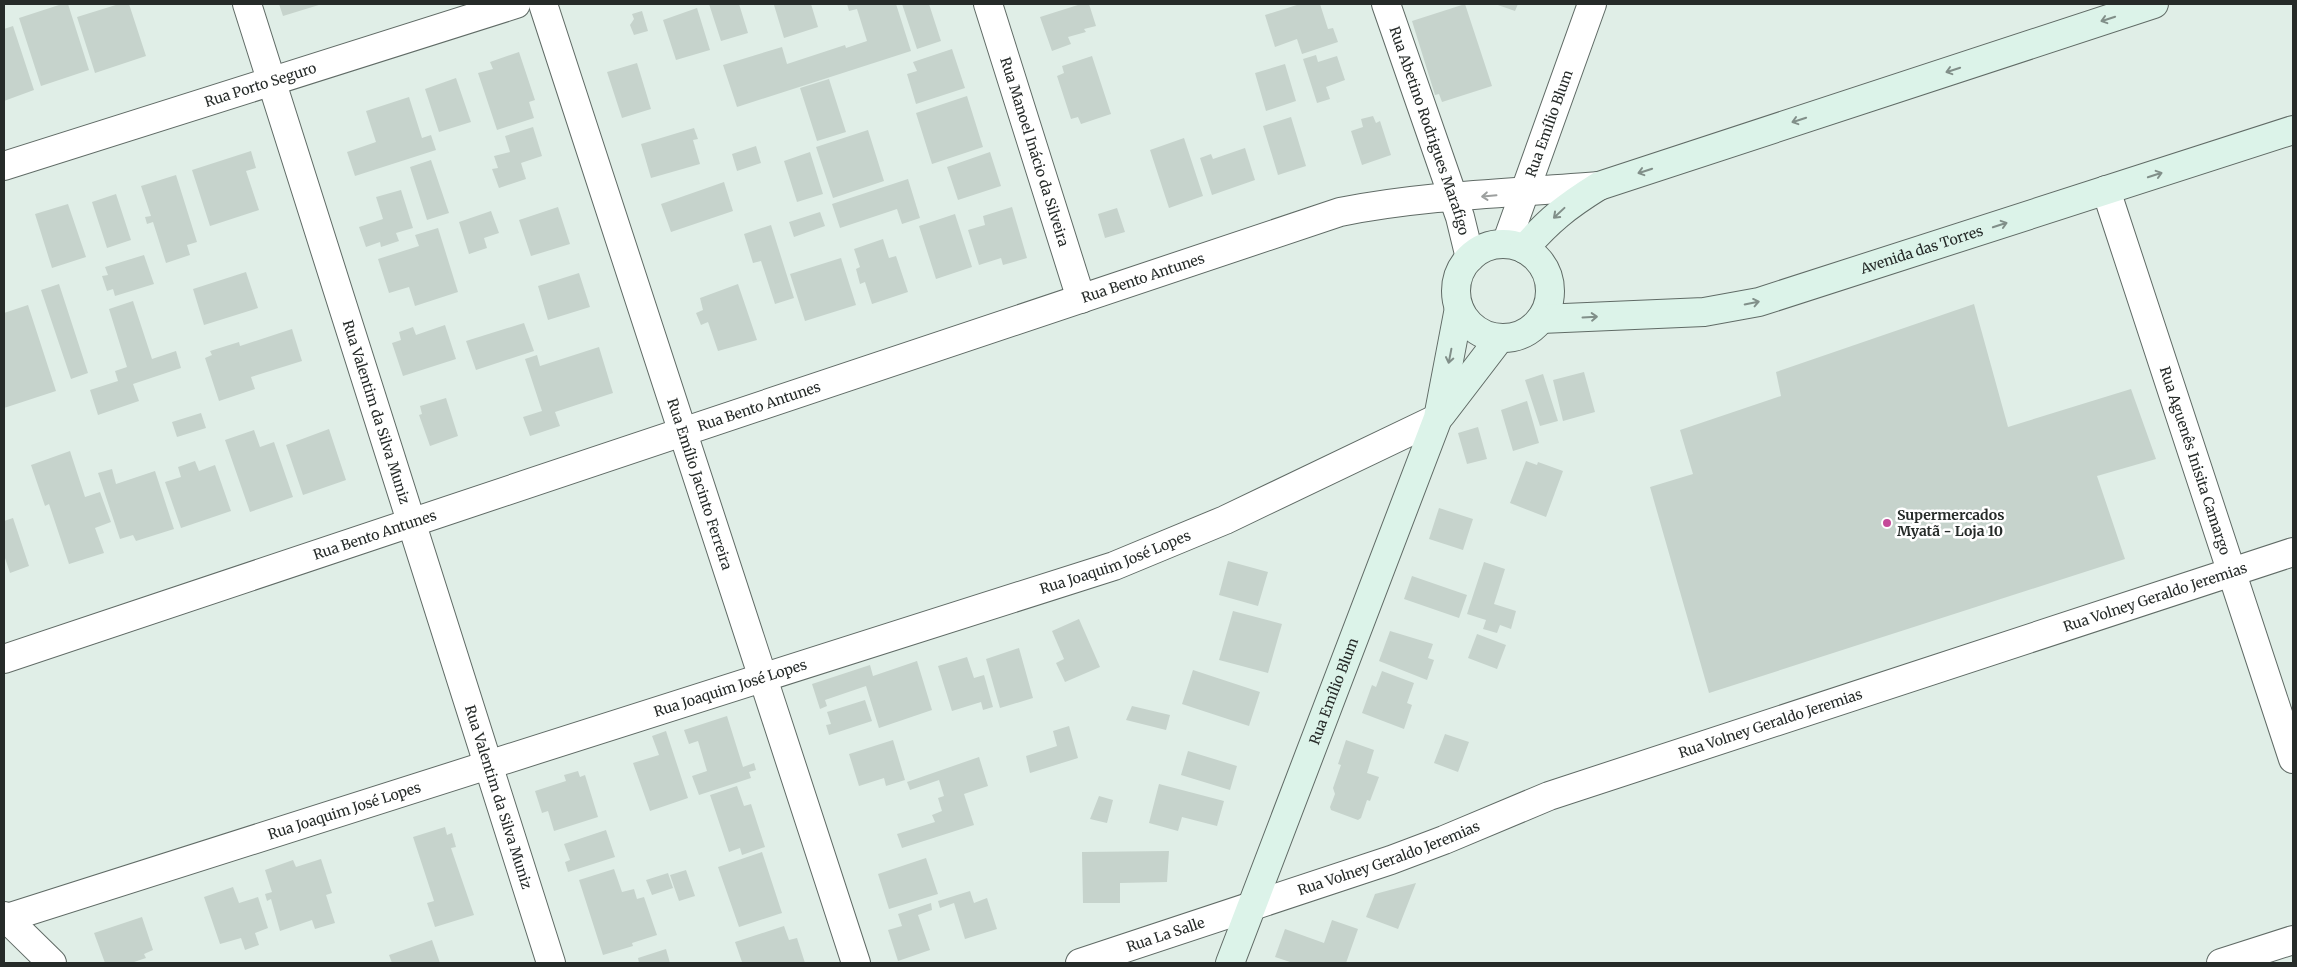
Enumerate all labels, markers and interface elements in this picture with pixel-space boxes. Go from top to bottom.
one-way arrow [2100,15,2116,24]
street label: Rua Abetino Rodrigues Marafigo [1385,24,1473,237]
street label: Rua Manoel Inácio da Silveira [996,55,1073,249]
street label: Rua Porto Seguro [202,59,319,111]
one-way arrow [1946,65,1962,75]
street label: Rua Emílio Blum [1522,67,1577,180]
one-way arrow [1791,116,1807,126]
one-way arrow [1637,167,1653,177]
one-way arrow [2146,169,2162,179]
one-way arrow [1481,191,1497,200]
one-way arrow [1552,207,1565,219]
one-way arrow [1992,220,2008,229]
street label: Avenida das Torres [1857,221,1985,278]
street label: Rua Bento Antunes [1079,249,1207,307]
one-way arrow [1743,298,1759,308]
one-way arrow [1582,312,1598,322]
street label: Rua Valentim da Silva Muniz [339,318,414,507]
one-way arrow [1445,348,1454,364]
street label: Rua Aguenês Inisita Camargo [2156,364,2234,557]
street label: Rua Bento Antunes [695,377,823,435]
street label: Rua Emílio Jacinto Ferreira [663,396,736,573]
street label: Rua Bento Antunes [311,506,439,564]
place label: Supermercados Myatã - Loja 10 [1897,506,2004,540]
marker: Supermercados Myatã - Loja 10 [1881,517,1893,529]
street label: Rua Joaquim José Lopes [1038,526,1193,598]
street label: Rua Volney Geraldo Jeremias [2061,559,2249,636]
street label: Rua Emílio Blum [1305,635,1362,747]
street label: Rua Joaquim José Lopes [652,655,809,721]
street label: Rua Volney Geraldo Jeremias [1676,685,1865,762]
street label: Rua Valentim da Silva Muniz [461,703,536,892]
street label: Rua Joaquim José Lopes [266,778,423,843]
street label: Rua Volney Geraldo Jeremias [1295,817,1483,899]
street label: Rua La Salle [1124,913,1207,956]

